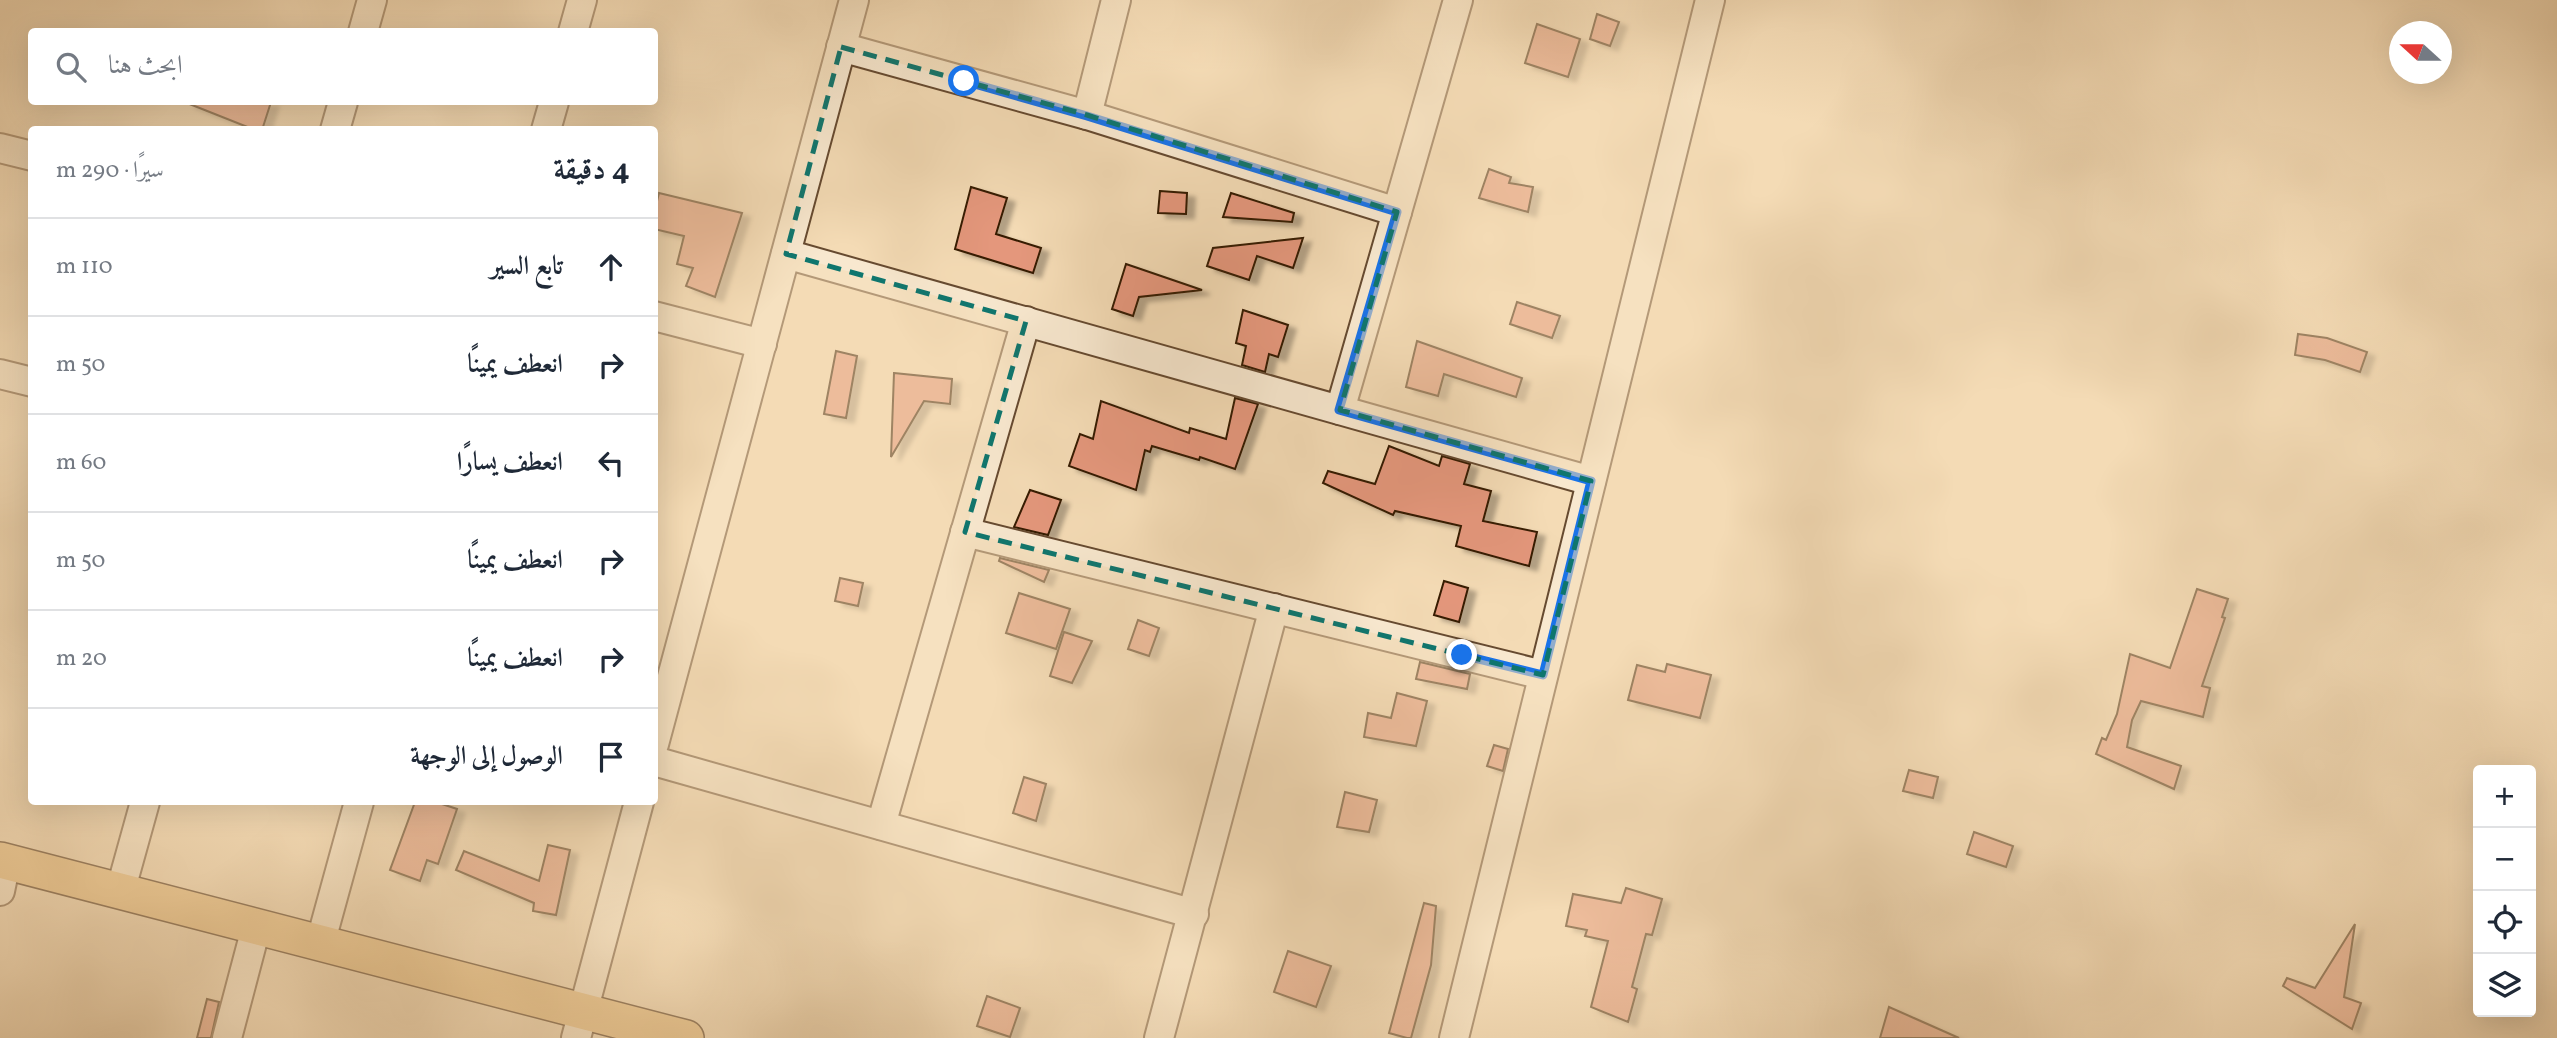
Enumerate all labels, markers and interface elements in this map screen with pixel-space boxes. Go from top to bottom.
north arrow [2389,21,2452,84]
search box [28,28,658,105]
icon: search [52,48,90,86]
text: ابحث هنا [108,48,183,84]
route start [948,65,979,96]
text: 4 دقيقة [553,150,630,192]
text: سيرًا · 290 m [56,155,164,187]
icon: ahead [592,248,630,286]
text: تابع السير [490,249,563,285]
text: 110 m [56,251,113,283]
icon: right [592,346,630,384]
text: انعطف يمينًا [467,347,563,383]
text: 50 m [56,349,105,381]
icon: left [592,444,630,482]
text: انعطف يسارًا [457,445,563,481]
text: 60 m [56,447,106,479]
icon: right [592,542,630,580]
text: انعطف يمينًا [467,543,563,579]
text: 50 m [56,545,105,577]
route end [1446,639,1477,670]
icon: right [592,640,630,678]
text: انعطف يمينًا [467,641,563,677]
text: 20 m [56,643,107,675]
icon: arrive [592,738,630,776]
text: الوصول إلى الوجهة [410,739,563,775]
map controls [2473,765,2536,1017]
button: + [2473,765,2536,828]
button: − [2473,828,2536,891]
button: locate [2473,891,2536,954]
button: layers [2473,954,2536,1017]

